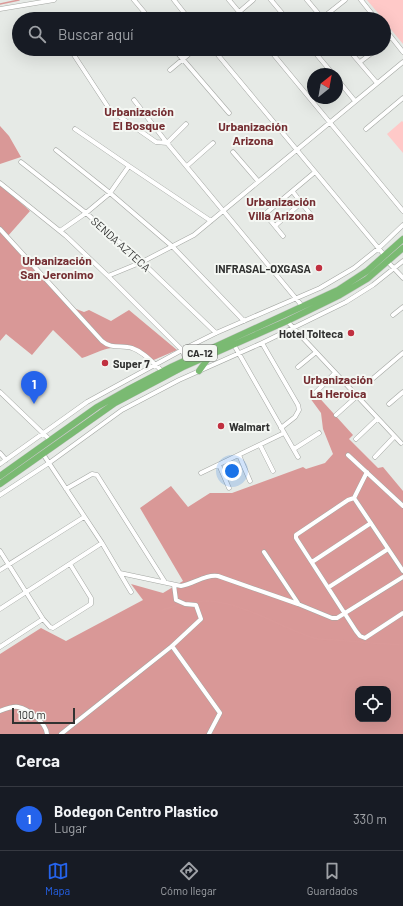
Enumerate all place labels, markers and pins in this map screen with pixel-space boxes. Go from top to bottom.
place label: INFRASAL-OXGASA [215,262,312,275]
marker: INFRASAL-OXGASA [314,263,324,273]
place label: Hotel Tolteca [279,327,343,340]
marker: Hotel Tolteca [346,328,356,338]
place label: Super 7 [113,357,150,370]
marker: Super 7 [100,358,110,368]
pin: 1 [21,371,47,404]
place label: Walmart [229,420,270,433]
marker: Walmart [216,421,226,431]

